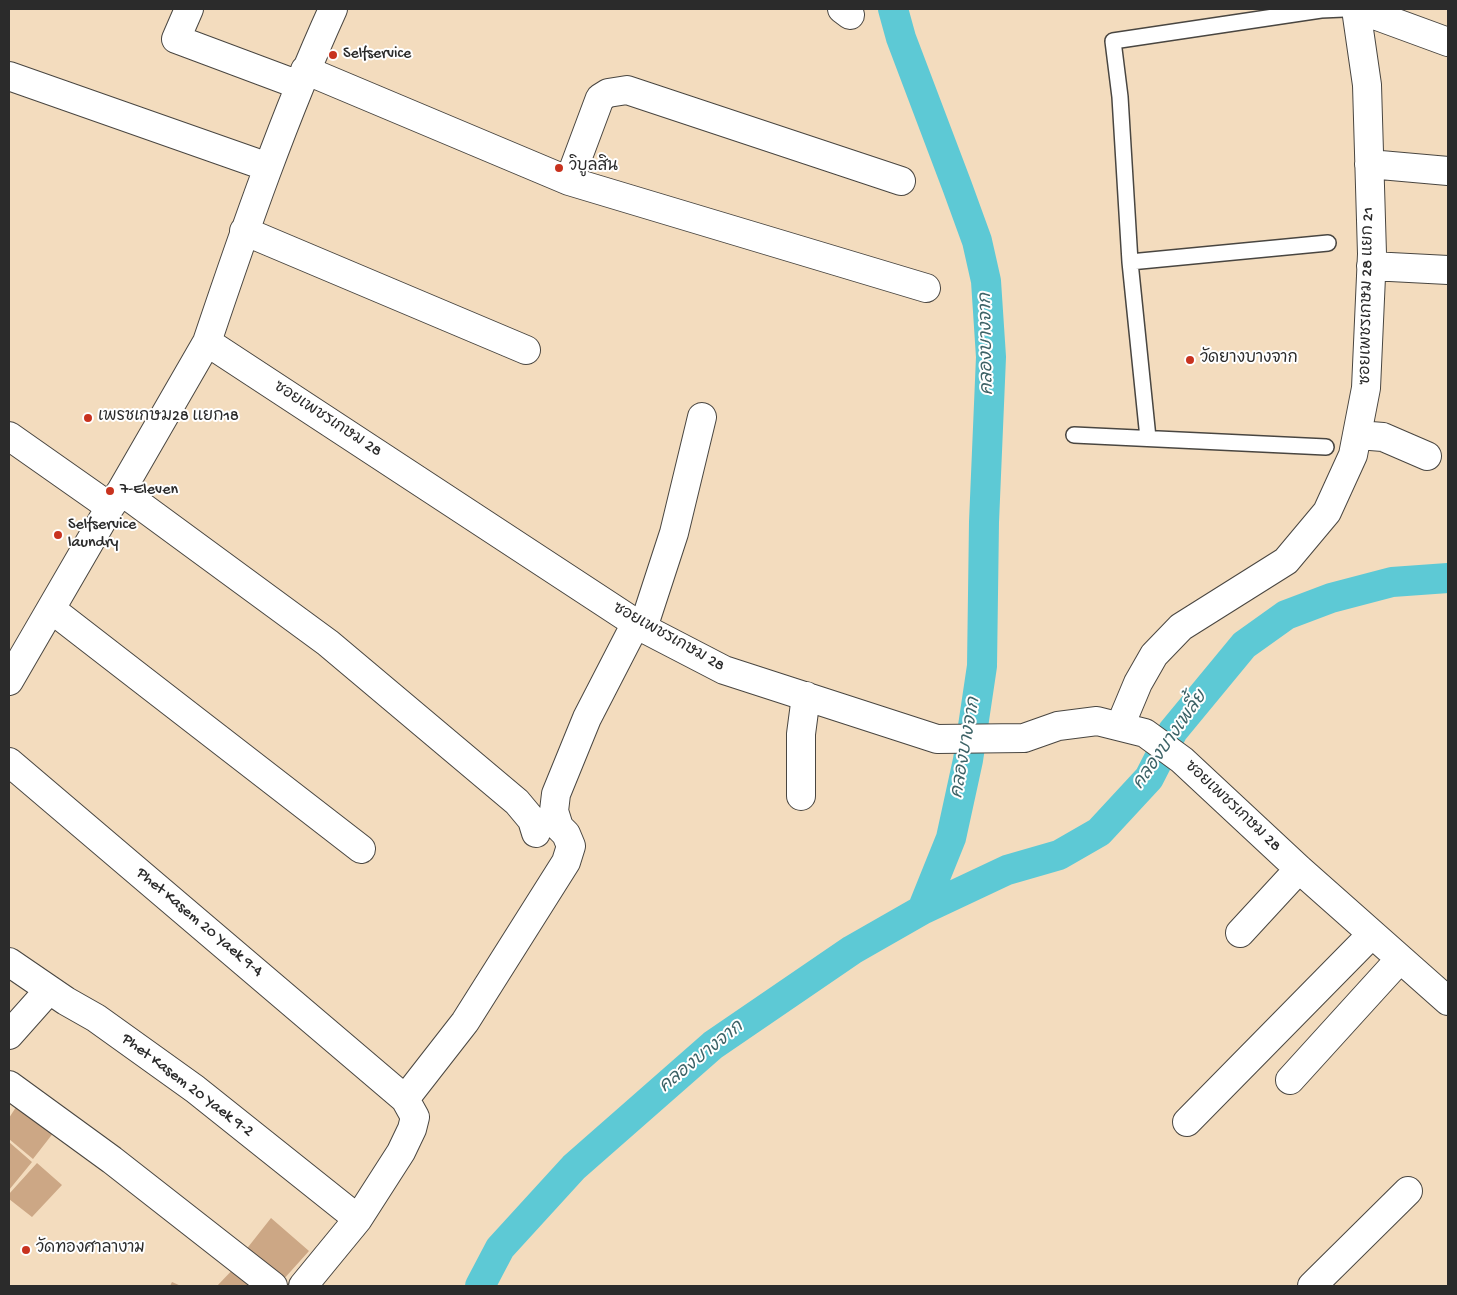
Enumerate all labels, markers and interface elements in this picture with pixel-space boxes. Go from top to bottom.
place label: Selfservice [343,45,411,65]
marker: Selfservice [327,49,339,61]
place label: วิบูลสิน [569,158,618,178]
marker: วิบูลสิน [553,162,565,174]
street label: ซอยเพชรเกษม 28 แยก 21 [1357,207,1379,385]
water label: คลองบางจาก [976,293,1000,395]
place label: วัดยางบางจาก [1200,350,1298,370]
marker: วัดยางบางจาก [1184,354,1196,366]
street label: ซอยเพชรเกษม 28 [269,378,385,462]
place label: เพรชเกษม28 แยก18 [98,408,239,428]
marker: เพรชเกษม28 แยก18 [82,412,94,424]
place label: 7-Eleven [120,481,178,501]
marker: 7-Eleven [104,485,116,497]
place label: Selfservice laundry [68,516,136,554]
marker: Selfservice laundry [52,529,64,541]
street label: ซอยเพชรเกษม 28 [609,599,727,677]
water label: คลองบางเพลี้ย [1129,688,1213,794]
water label: คลองบางจาก [948,696,986,800]
street label: ซอยเพชรเกษม 28 [1180,757,1284,857]
street label: Phet Kasem 20 Yaek 9-4 [132,864,266,982]
water label: คลองบางจาก [656,1018,748,1098]
street label: Phet Kasem 20 Yaek 9-2 [117,1030,257,1142]
place label: วัดทองศาลางาม [36,1240,145,1260]
marker: วัดทองศาลางาม [20,1244,32,1256]

